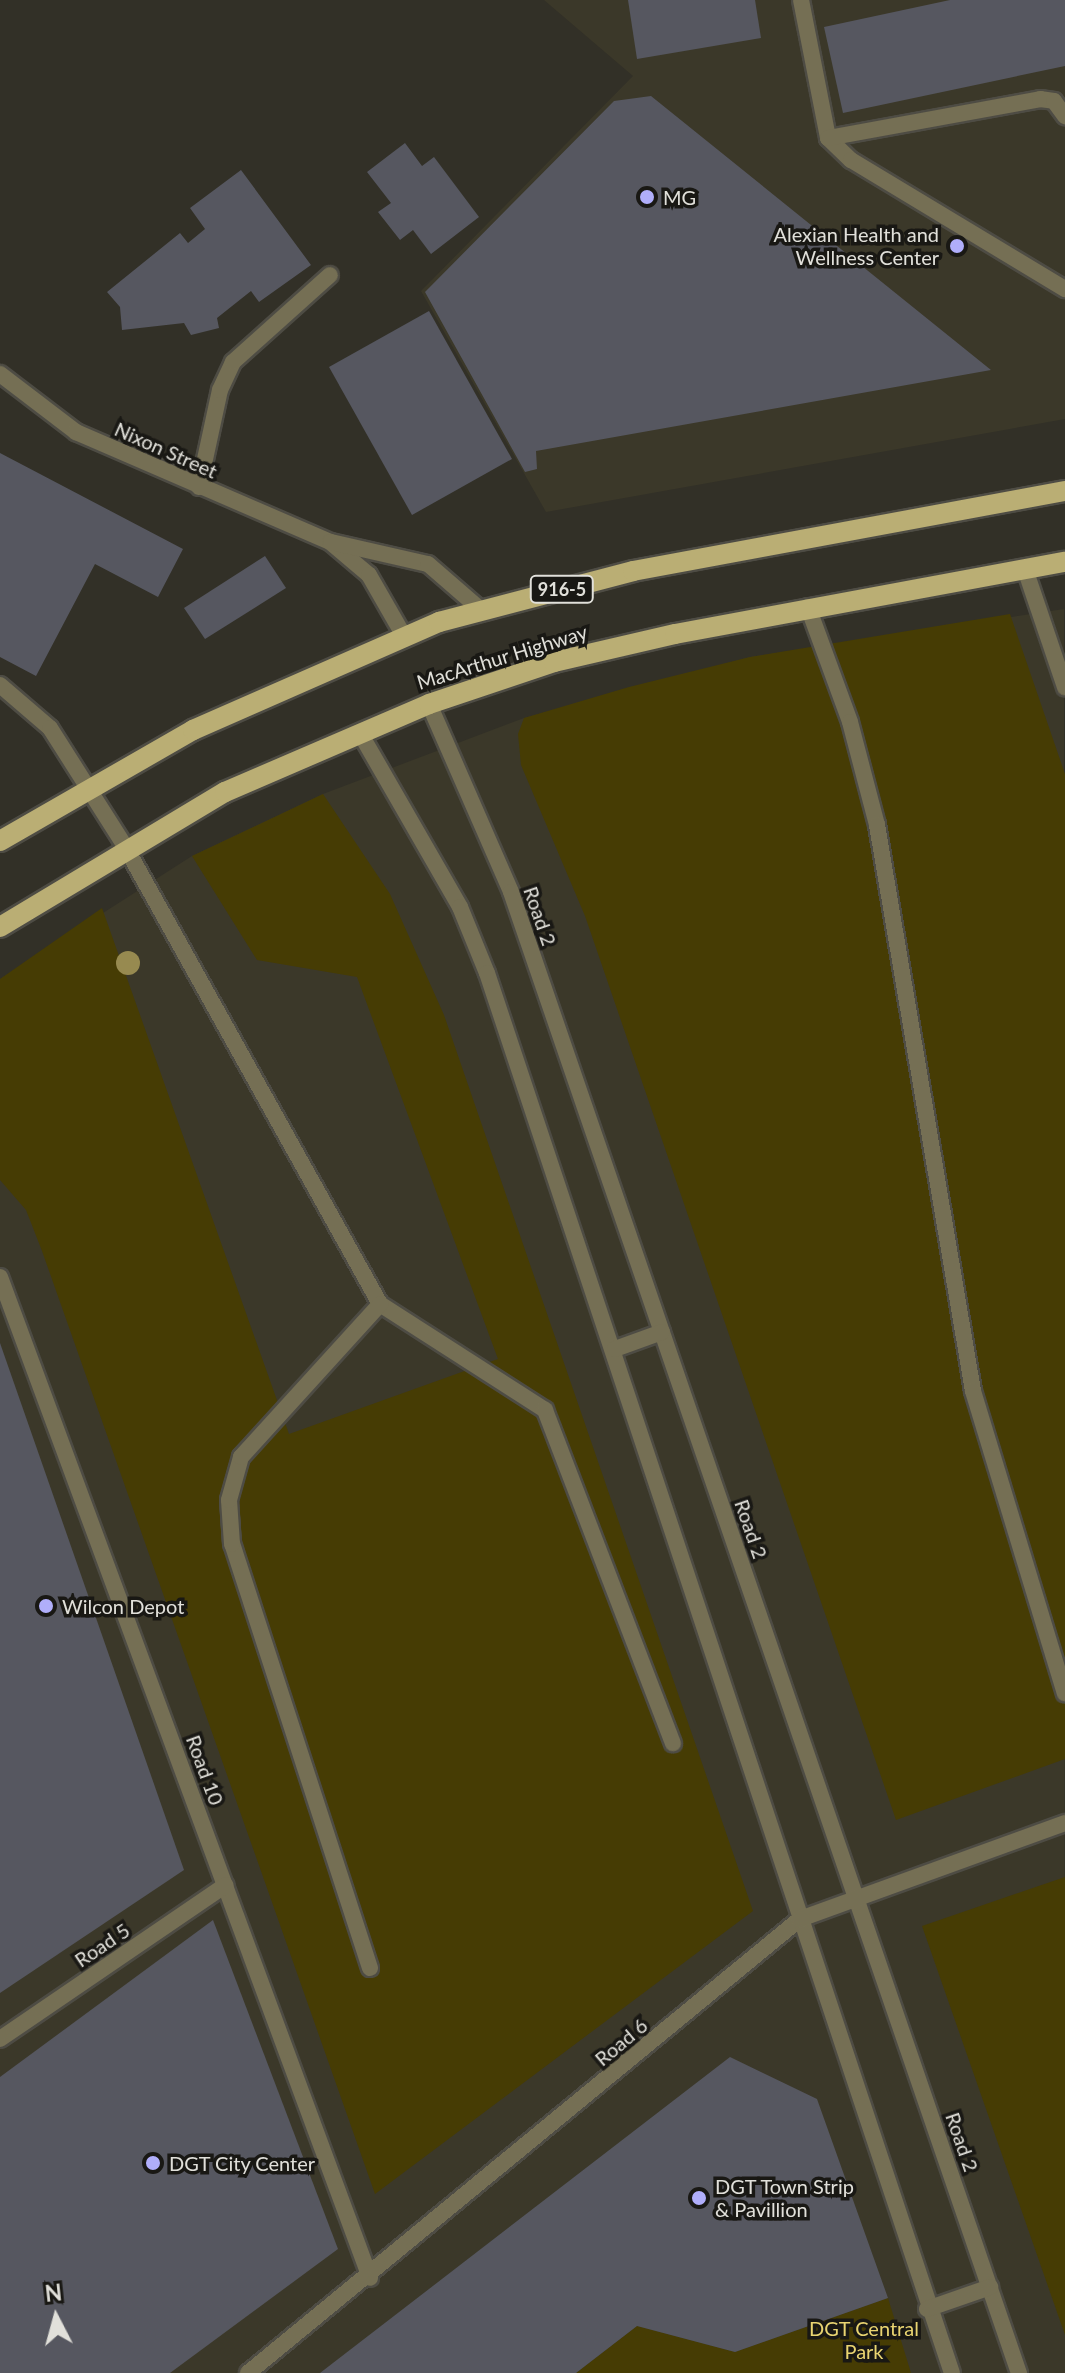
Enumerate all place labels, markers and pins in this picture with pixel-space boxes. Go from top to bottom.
place label: MG [663,185,696,209]
marker: MG [638,188,656,206]
place label: Alexian Health and Wellness Center [773,222,939,269]
marker: Alexian Health and Wellness Center [946,235,968,257]
place label: Wilcon Depot [62,1594,184,1618]
marker: Wilcon Depot [37,1597,55,1615]
place label: DGT City Center [169,2151,316,2175]
marker: DGT City Center [144,2154,162,2172]
place label: DGT Town Strip & Pavillion [715,2174,855,2221]
marker: DGT Town Strip & Pavillion [690,2189,708,2207]

